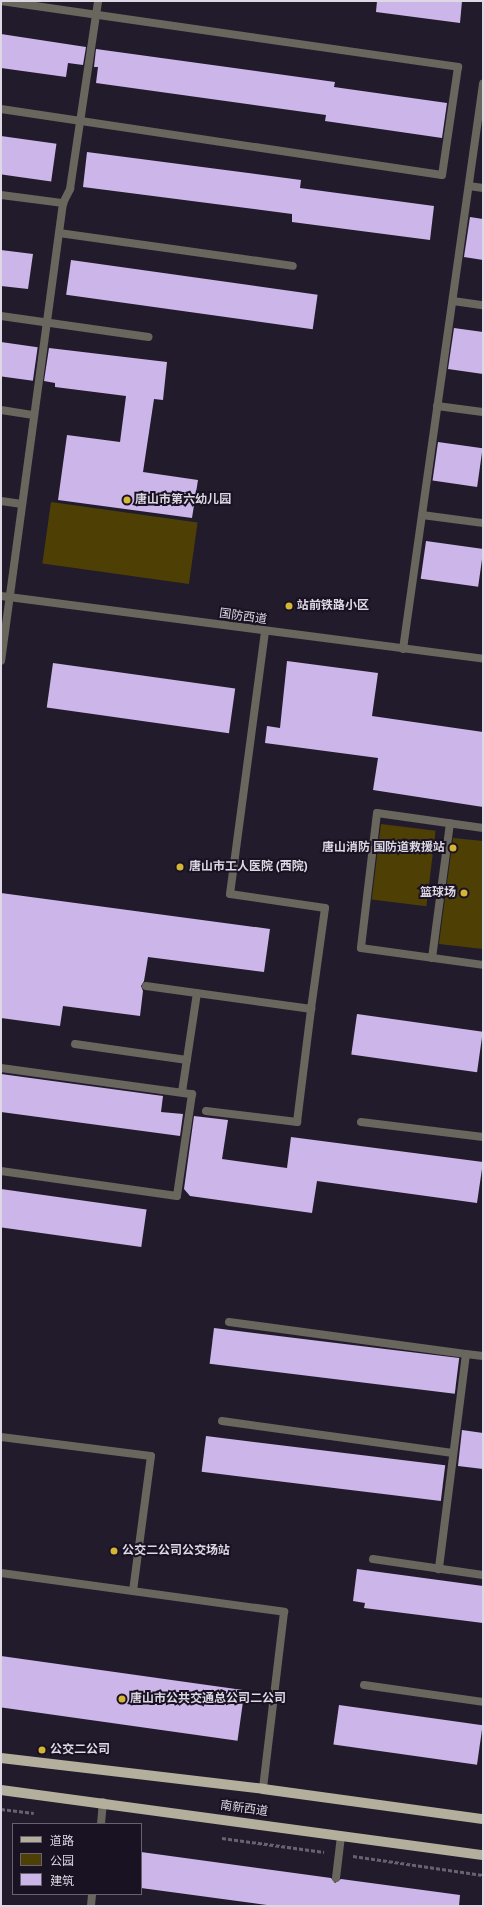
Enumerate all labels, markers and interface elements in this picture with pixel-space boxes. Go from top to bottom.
place label: 唐山市第六幼儿园 [135,493,231,507]
marker: 唐山市第六幼儿园 [122,495,132,505]
place label: 站前铁路小区 [297,599,369,613]
marker: 站前铁路小区 [284,601,294,611]
street label: 国防西道 [218,607,268,627]
place label: 唐山消防 国防道救援站 [322,841,445,855]
marker: 唐山消防 国防道救援站 [448,843,458,853]
place label: 唐山市工人医院 (西院) [189,860,308,874]
marker: 唐山市工人医院 (西院) [174,861,186,873]
place label: 篮球场 [420,886,456,900]
marker: 篮球场 [459,888,469,898]
place label: 公交二公司公交场站 [122,1544,230,1558]
marker: 公交二公司公交场站 [109,1546,119,1556]
place label: 唐山市公共交通总公司二公司 [130,1692,286,1706]
marker: 唐山市公共交通总公司二公司 [117,1694,127,1704]
place label: 公交二公司 [50,1743,110,1757]
marker: 公交二公司 [37,1745,47,1755]
street label: 南新西道 [219,1799,269,1819]
legend [12,1823,142,1895]
text: 道路 [50,1834,74,1848]
text: 公园 [50,1854,74,1868]
text: 建筑 [50,1874,74,1888]

